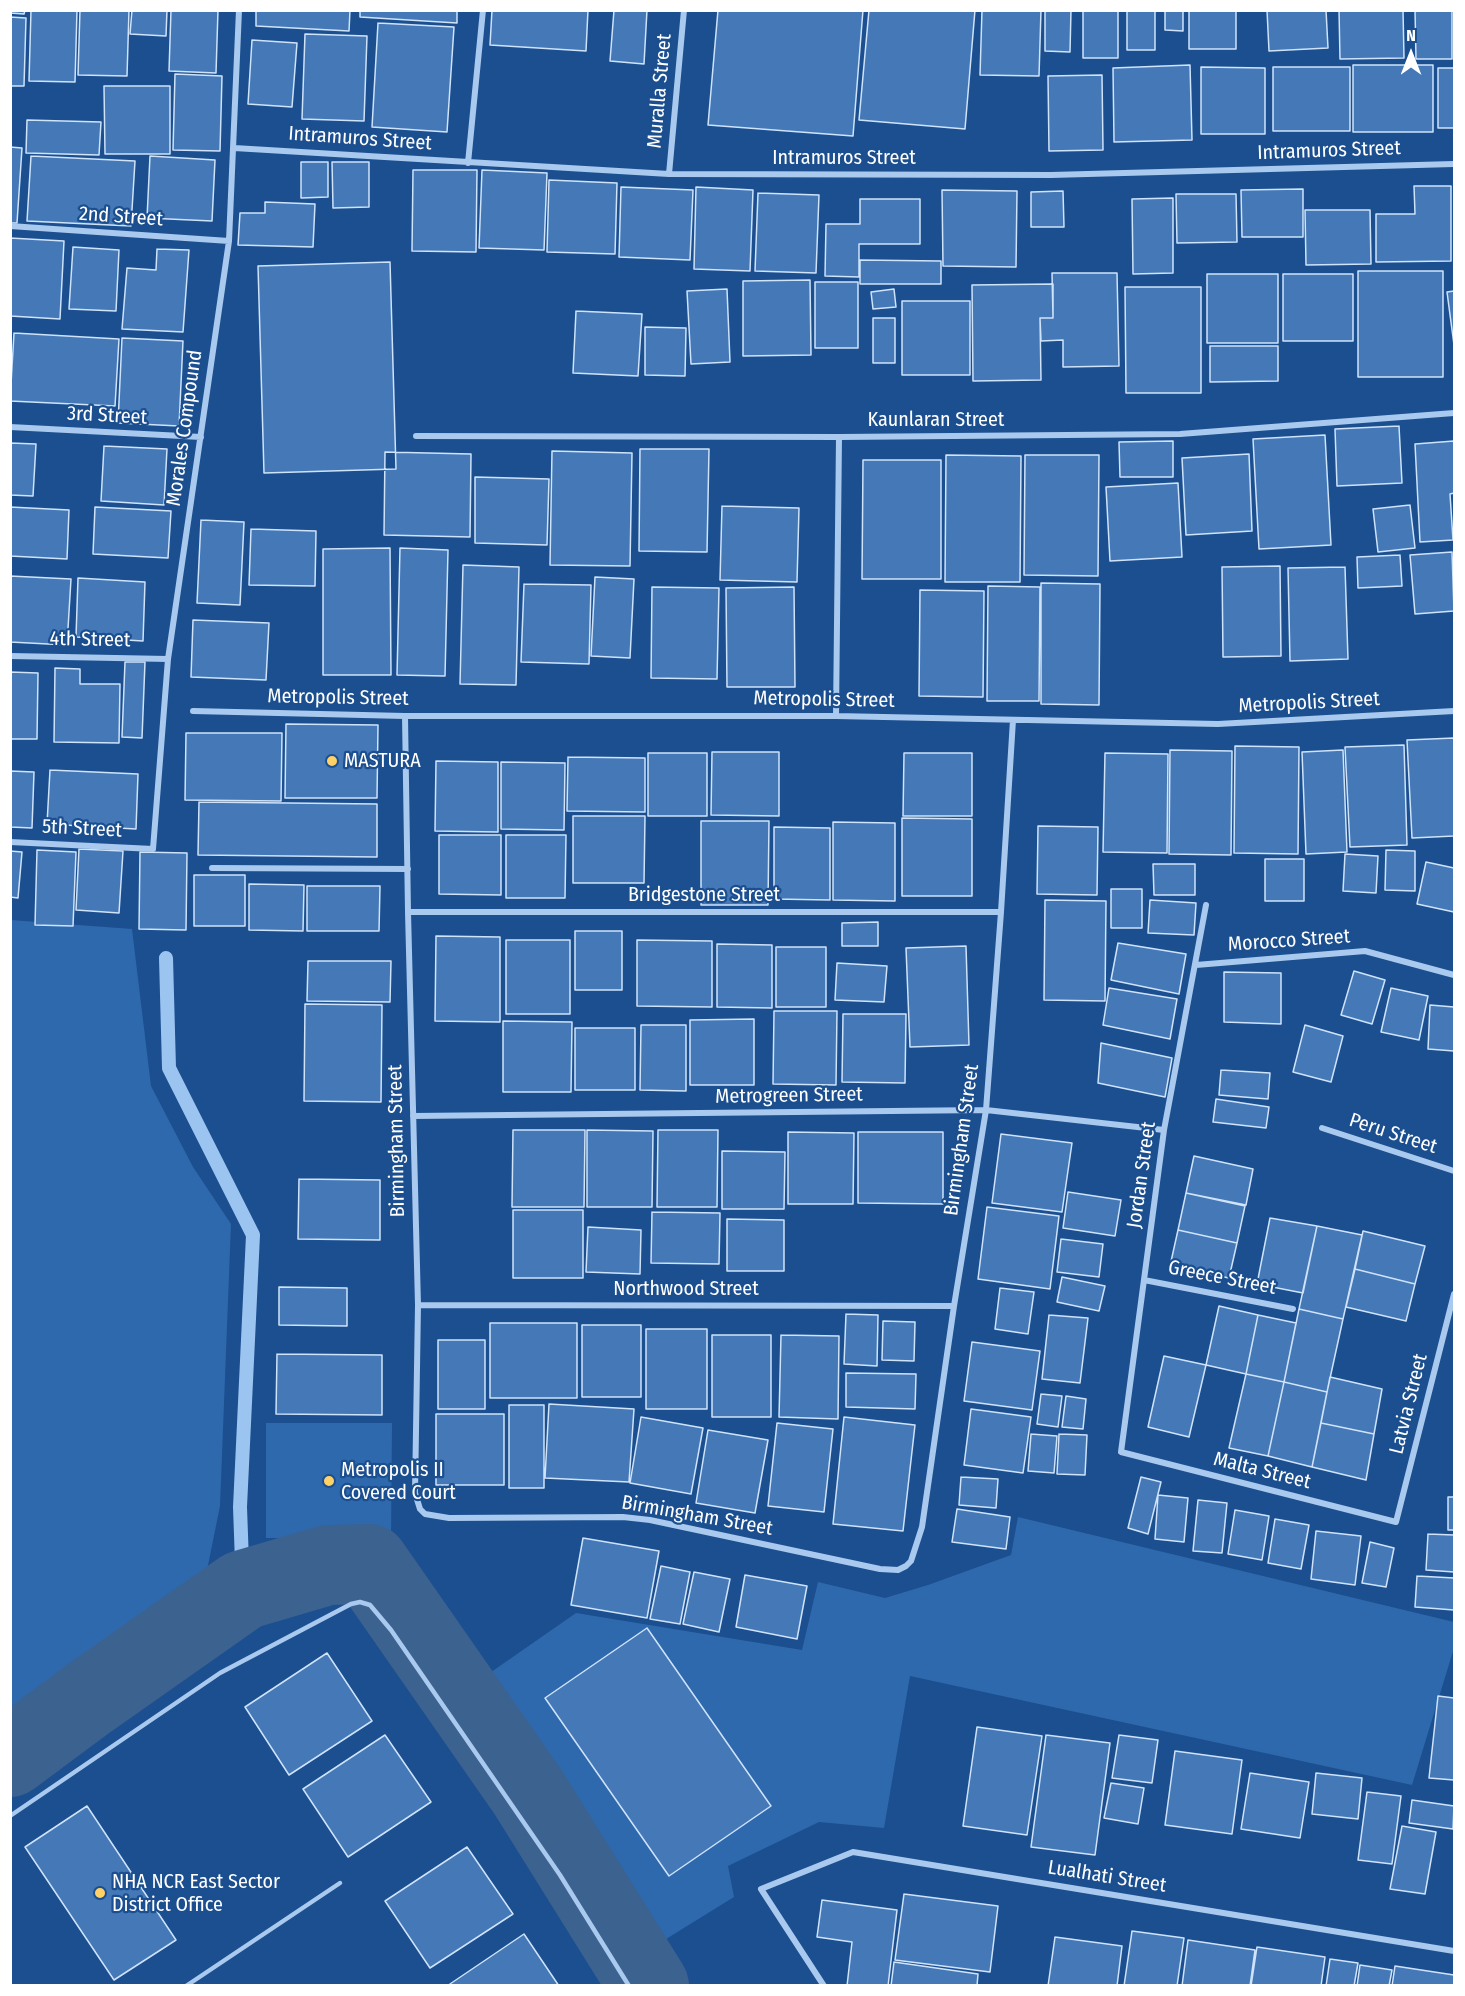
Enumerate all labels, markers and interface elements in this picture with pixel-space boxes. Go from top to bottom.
north arrow [1381,24,1441,84]
text: N [1406,26,1416,45]
street label: Muralla Street [643,33,677,149]
street label: Intramuros Street [287,122,433,156]
street label: Intramuros Street [1257,137,1401,165]
street label: Intramuros Street [772,146,916,170]
street label: 2nd Street [78,202,164,232]
street label: Morales Compound [162,348,208,508]
street label: 3rd Street [66,402,148,430]
street label: Kaunlaran Street [868,408,1004,432]
street label: 4th Street [49,627,131,653]
street label: Metropolis Street [267,685,409,711]
street label: Metropolis Street [753,687,895,713]
street label: Metropolis Street [1238,687,1380,719]
place label: MASTURA [344,749,421,773]
marker: MASTURA [325,754,339,768]
street label: 5th Street [41,815,123,843]
street label: Bridgestone Street [628,883,780,907]
street label: Morocco Street [1227,925,1351,957]
street label: Birmingham Street [939,1063,985,1217]
street label: Birmingham Street [384,1064,410,1218]
street label: Metrogreen Street [715,1083,863,1109]
street label: Peru Street [1346,1109,1440,1159]
street label: Jordan Street [1123,1120,1161,1230]
street label: Greece Street [1166,1256,1278,1300]
street label: Northwood Street [613,1277,759,1301]
street label: Latvia Street [1385,1351,1433,1457]
street label: Malta Street [1211,1447,1313,1495]
place label: Metropolis II Covered Court [341,1458,456,1505]
marker: Metropolis II Covered Court [322,1474,336,1488]
street label: Birmingham Street [620,1491,774,1541]
street label: Lualhati Street [1046,1856,1168,1898]
place label: NHA NCR East Sector District Office [112,1870,280,1917]
marker: NHA NCR East Sector District Office [93,1886,107,1900]

